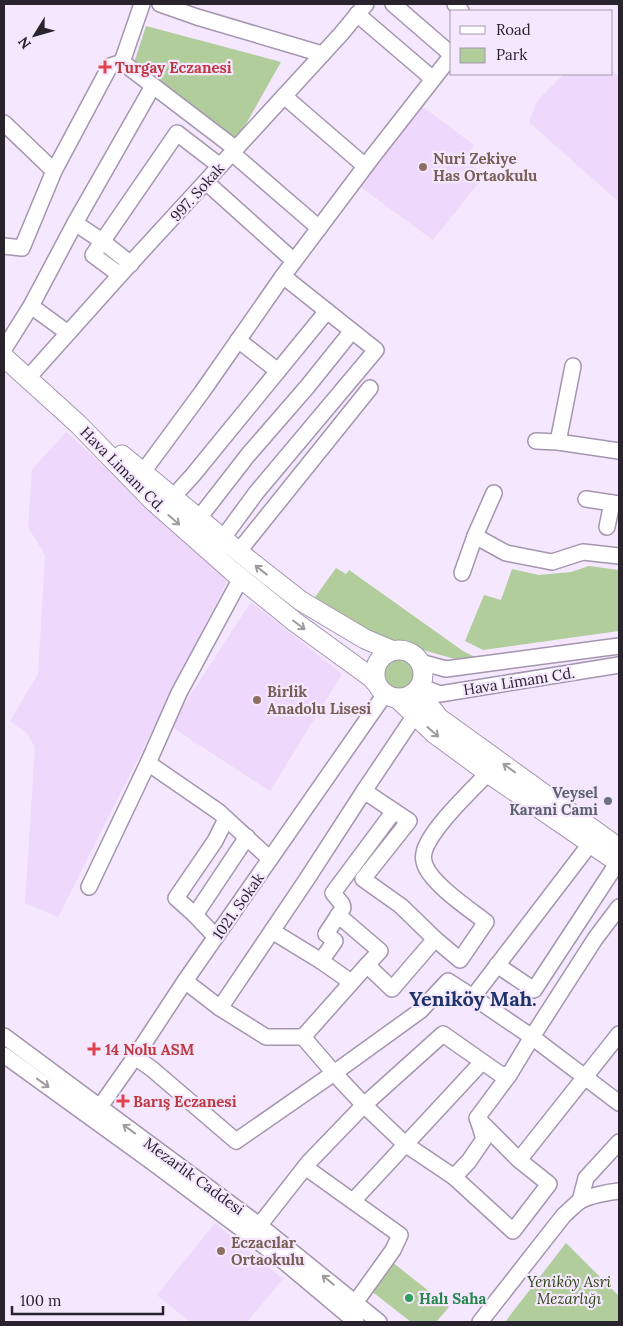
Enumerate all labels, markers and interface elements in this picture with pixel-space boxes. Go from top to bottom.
north arrow [10,10,60,60]
legend [450,10,613,75]
text: Road [496,20,531,39]
text: N [14,33,35,53]
text: Park [496,45,527,64]
place label: Turgay Eczanesi [115,58,232,77]
marker: Turgay Eczanesi [99,61,111,73]
place label: Nuri Zekiye Has Ortaokulu [433,149,537,185]
street label: 997. Sokak [166,159,228,225]
marker: Nuri Zekiye Has Ortaokulu [417,161,429,173]
street label: Hava Limanı Cd. [76,422,170,516]
one-way arrow [168,515,181,526]
one-way arrow [255,564,268,575]
one-way arrow [292,620,306,630]
street label: Hava Limanı Cd. [462,663,576,699]
place label: Birlik Anadolu Lisesi [267,682,371,718]
marker: Birlik Anadolu Lisesi [251,694,263,706]
one-way arrow [427,726,440,737]
one-way arrow [503,763,516,774]
place label: Veysel Karani Cami [509,783,598,819]
marker: Veysel Karani Cami [602,795,614,807]
street label: 1021. Sokak [208,869,268,943]
district label: Yeniköy Mah. [409,986,537,1011]
place label: 14 Nolu ASM [105,1040,194,1059]
marker: 14 Nolu ASM [87,1042,101,1056]
one-way arrow [36,1078,50,1088]
place label: Barış Eczanesi [133,1092,237,1111]
marker: Barış Eczanesi [117,1095,129,1107]
one-way arrow [122,1124,136,1134]
street label: Mezarlık Caddesi [140,1133,248,1219]
place label: Eczacılar Ortaokulu [231,1233,304,1269]
marker: Eczacılar Ortaokulu [215,1245,227,1257]
park label: Yeniköy Asri Mezarlığı [527,1272,611,1308]
one-way arrow [322,1275,335,1286]
scale bar [12,1284,164,1316]
place label: Halı Saha [419,1289,486,1308]
text: 100 m [20,1291,61,1310]
marker: Halı Saha [403,1292,415,1304]

